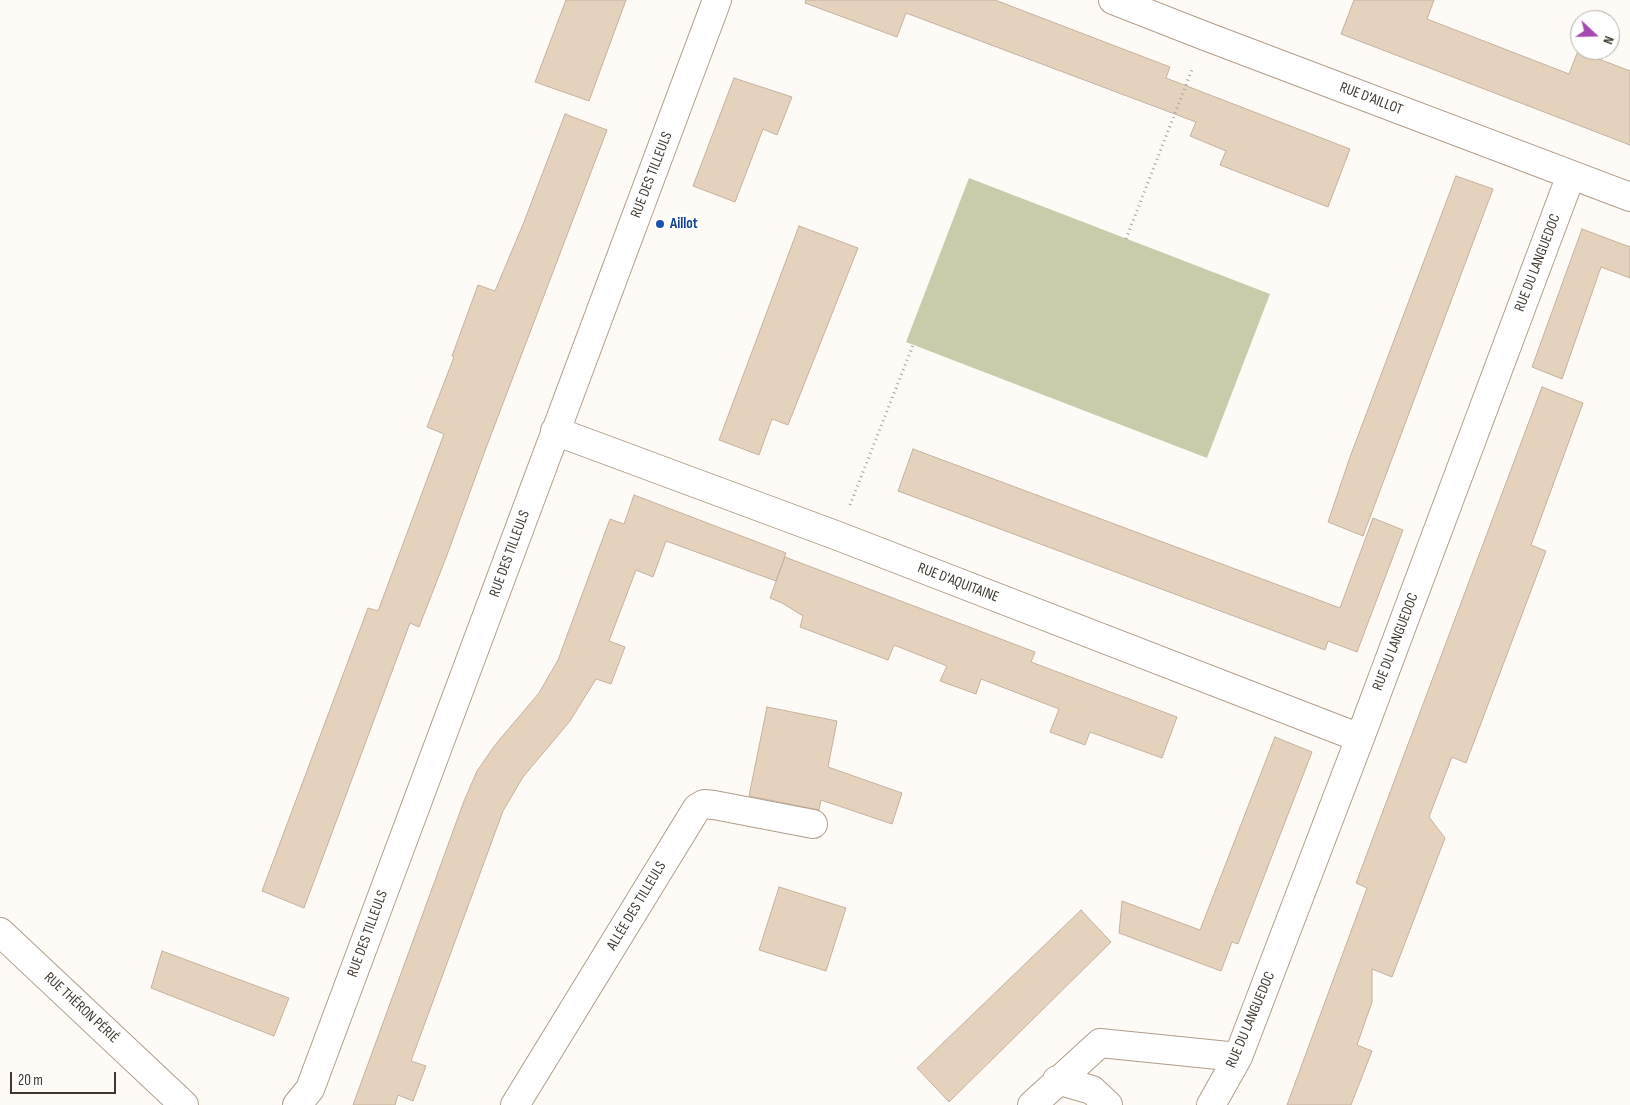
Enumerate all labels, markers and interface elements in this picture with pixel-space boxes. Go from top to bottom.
north arrow [1570,10,1620,60]
text: N [1599,34,1618,47]
street label: RUE D'AILLOT [1337,79,1405,119]
street label: RUE DES TILLEULS [627,129,677,221]
street label: RUE DU LANGUEDOC [1511,212,1565,314]
place label: Aillot [670,215,698,233]
marker: Aillot [654,218,666,230]
street label: RUE DES TILLEULS [486,508,534,600]
street label: RUE D'AQUITAINE [915,559,1001,607]
street label: RUE DU LANGUEDOC [1369,591,1423,693]
street label: ALLÉE DES TILLEULS [603,858,671,954]
street label: RUE DES TILLEULS [344,888,392,980]
street label: RUE THÉRON PÉRIÉ [40,969,122,1047]
street label: RUE DU LANGUEDOC [1223,969,1279,1071]
scale bar [12,1062,119,1094]
text: 20 m [18,1071,43,1090]

